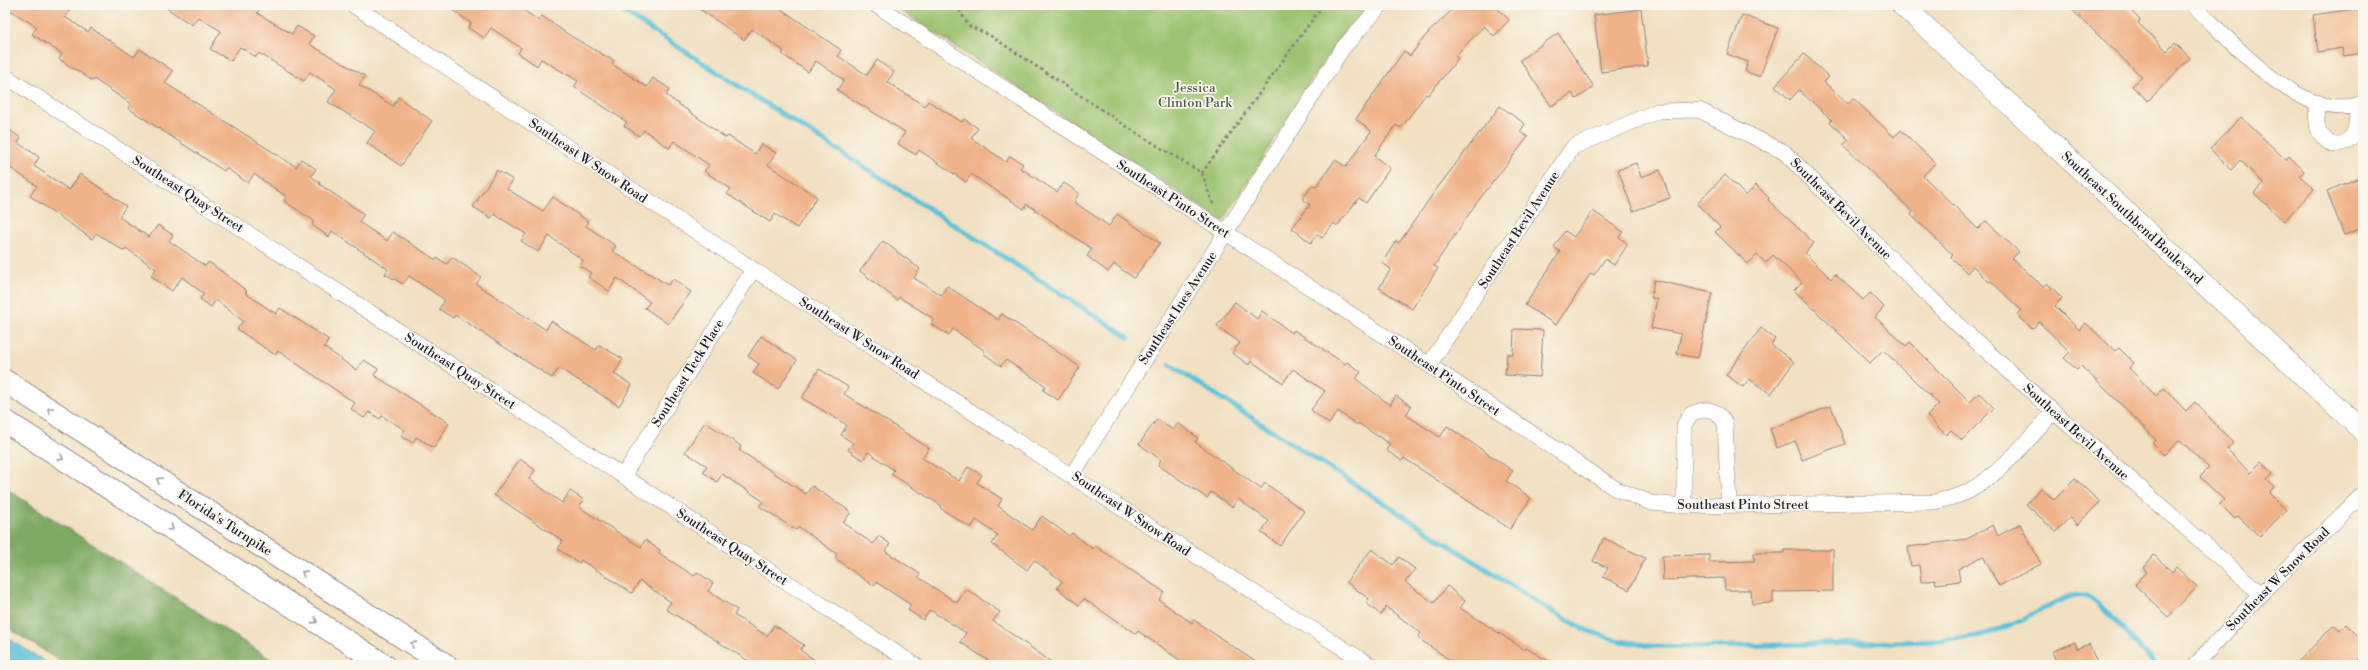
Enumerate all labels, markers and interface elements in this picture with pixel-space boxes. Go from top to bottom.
park label: Jessica Clinton Park [1158,80,1233,111]
street label: Southeast W Snow Road [526,115,651,207]
street label: Southeast Southbend Boulevard [2058,148,2206,288]
street label: Southeast Quay Street [129,152,247,236]
street label: Southeast Bevil Avenue [1787,155,1895,263]
street label: Southeast Pinto Street [1113,156,1233,242]
street label: Southeast Bevil Avenue [1475,168,1563,292]
street label: Southeast Ines Avenue [1136,248,1221,367]
street label: Southeast W Snow Road [796,293,922,383]
street label: Southeast Teck Place [648,316,728,430]
street label: Southeast Quay Street [401,329,519,413]
street label: Southeast Pinto Street [1385,333,1503,420]
street label: Southeast Bevil Avenue [2020,380,2132,484]
one-way arrow [47,407,54,414]
one-way arrow [57,453,64,460]
street label: Southeast W Snow Road [1069,468,1194,560]
one-way arrow [156,477,163,485]
street label: Florida's Turnpike [175,487,276,560]
street label: Southeast Pinto Street [1677,497,1809,513]
street label: Southeast Quay Street [673,505,791,589]
one-way arrow [167,523,174,531]
street label: Southeast W Snow Road [2223,524,2333,634]
one-way arrow [301,571,308,578]
one-way arrow [311,616,318,624]
one-way arrow [410,641,417,649]

